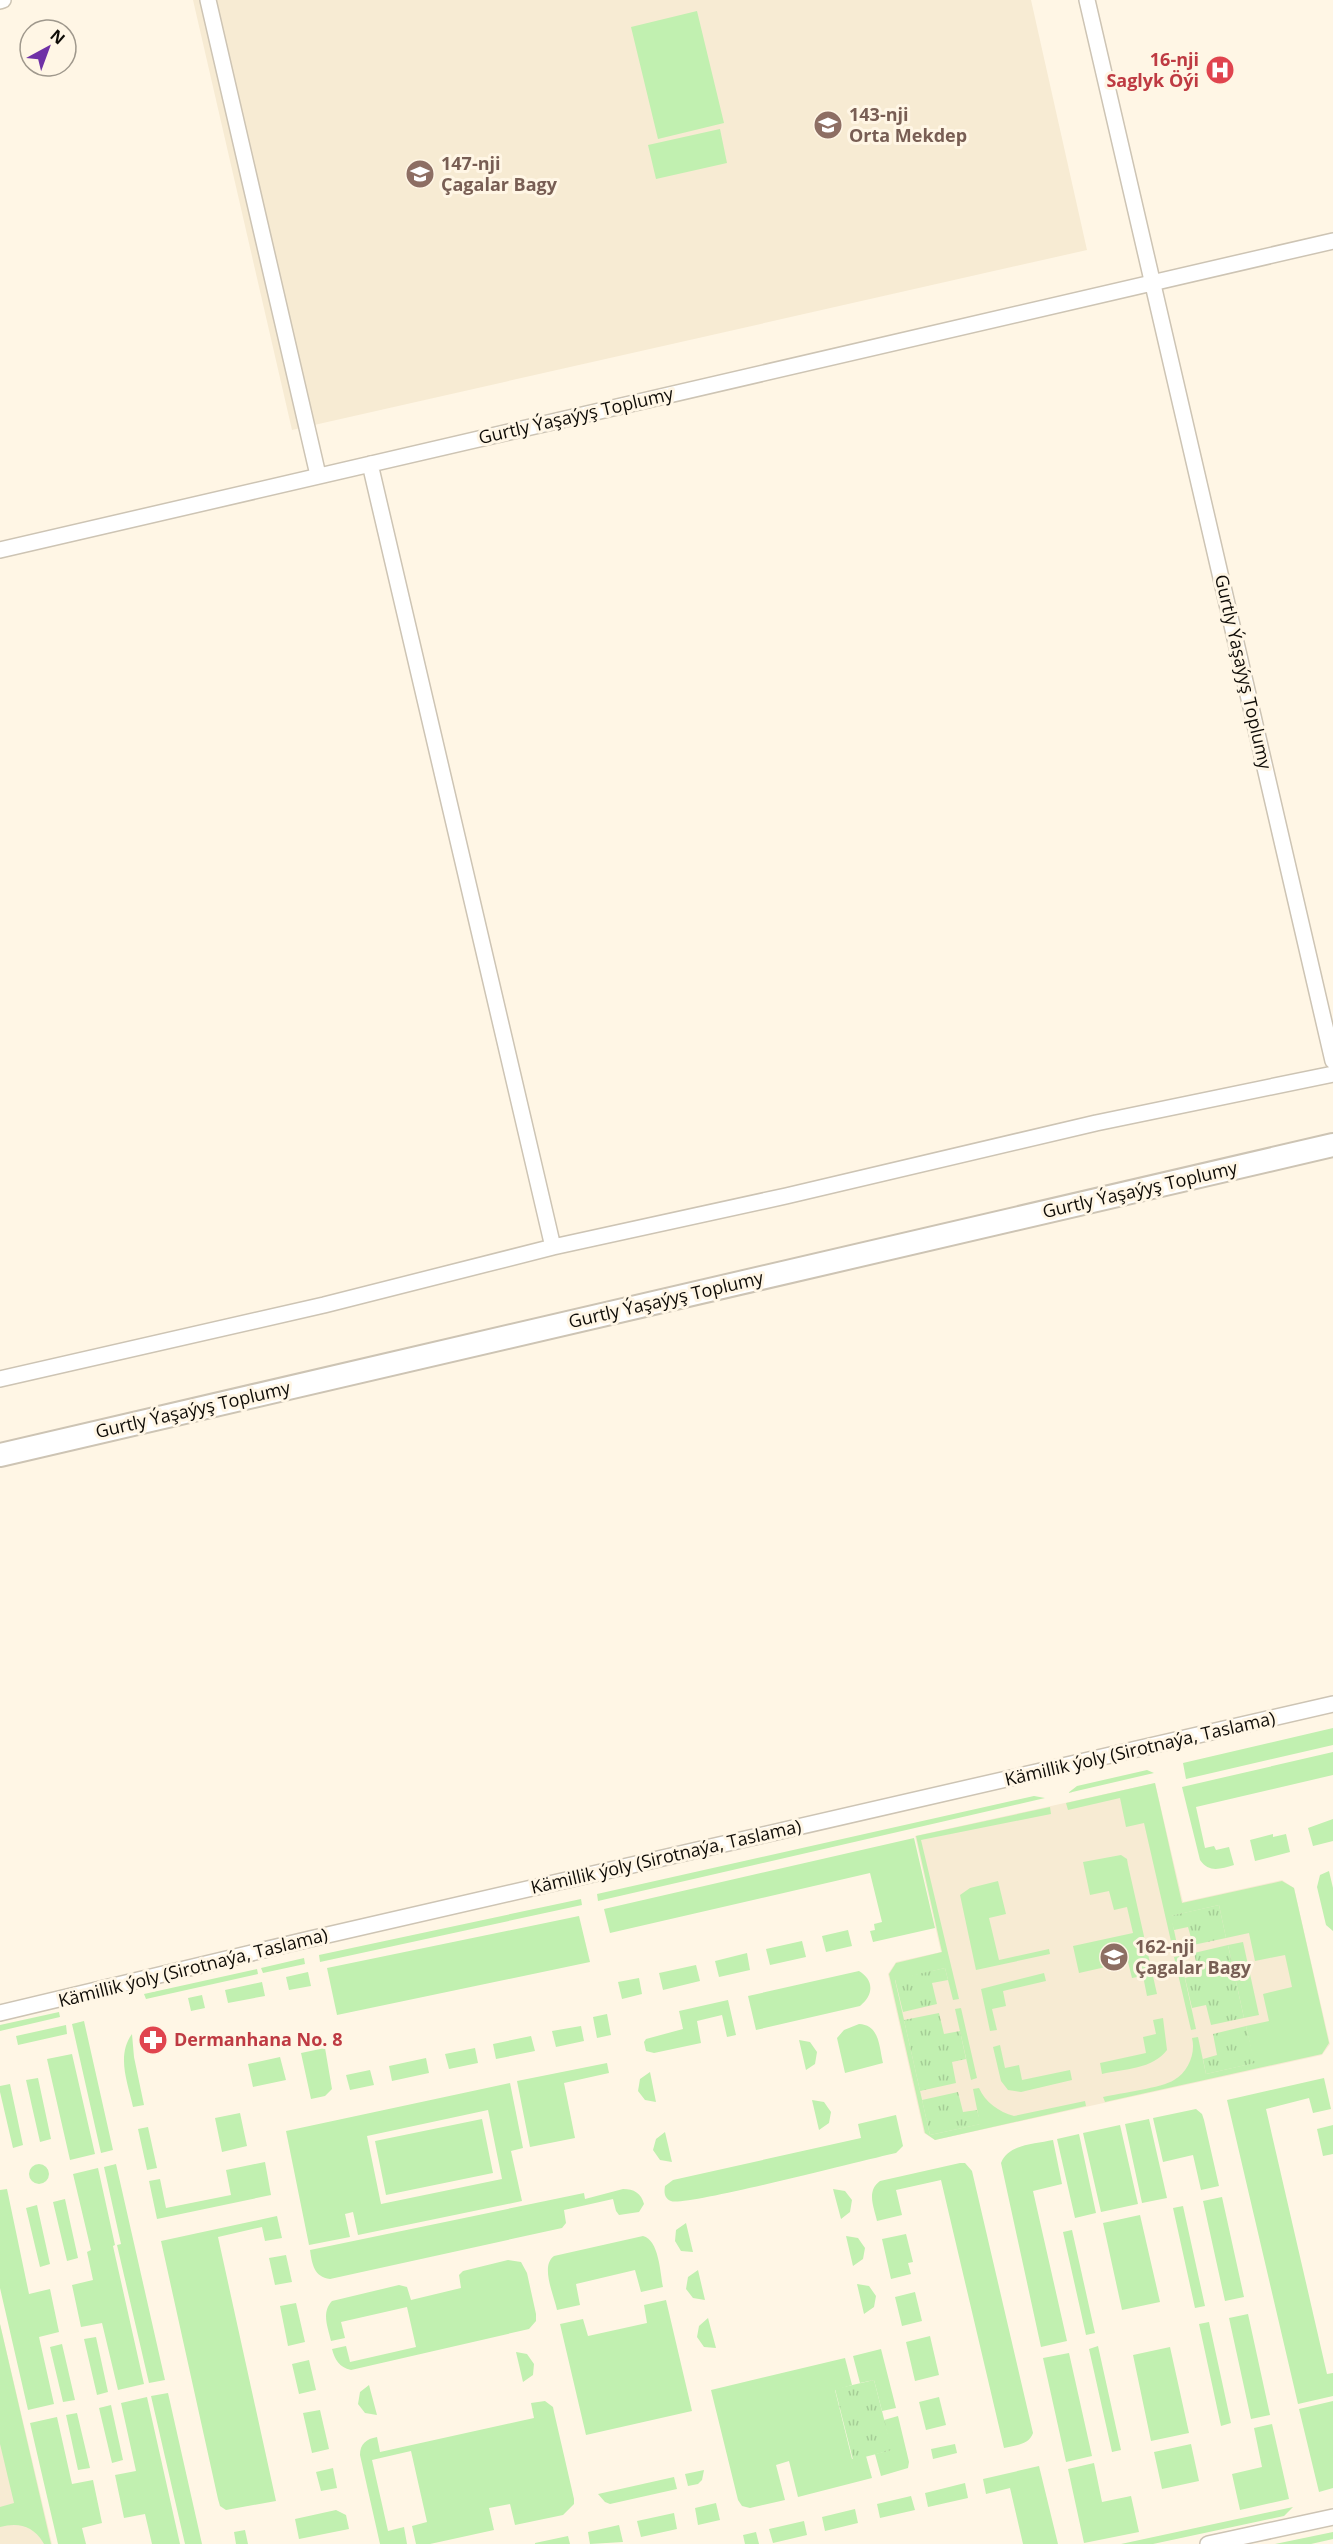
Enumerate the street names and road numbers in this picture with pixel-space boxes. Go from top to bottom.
street label: Gurtly Ýaşaýyş Toplumy [476,381,676,449]
street label: Gurtly Ýaşaýyş Toplumy [1210,572,1278,772]
street label: Gurtly Ýaşaýyş Toplumy [1040,1155,1240,1223]
street label: Gurtly Ýaşaýyş Toplumy [566,1265,766,1333]
street label: Gurtly Ýaşaýyş Toplumy [93,1375,293,1443]
street label: Kämillik ýoly (Sirotnaýa, Taslama) [1002,1705,1277,1791]
street label: Kämillik ýoly (Sirotnaýa, Taslama) [528,1813,803,1899]
street label: Kämillik ýoly (Sirotnaýa, Taslama) [56,1922,330,2012]

